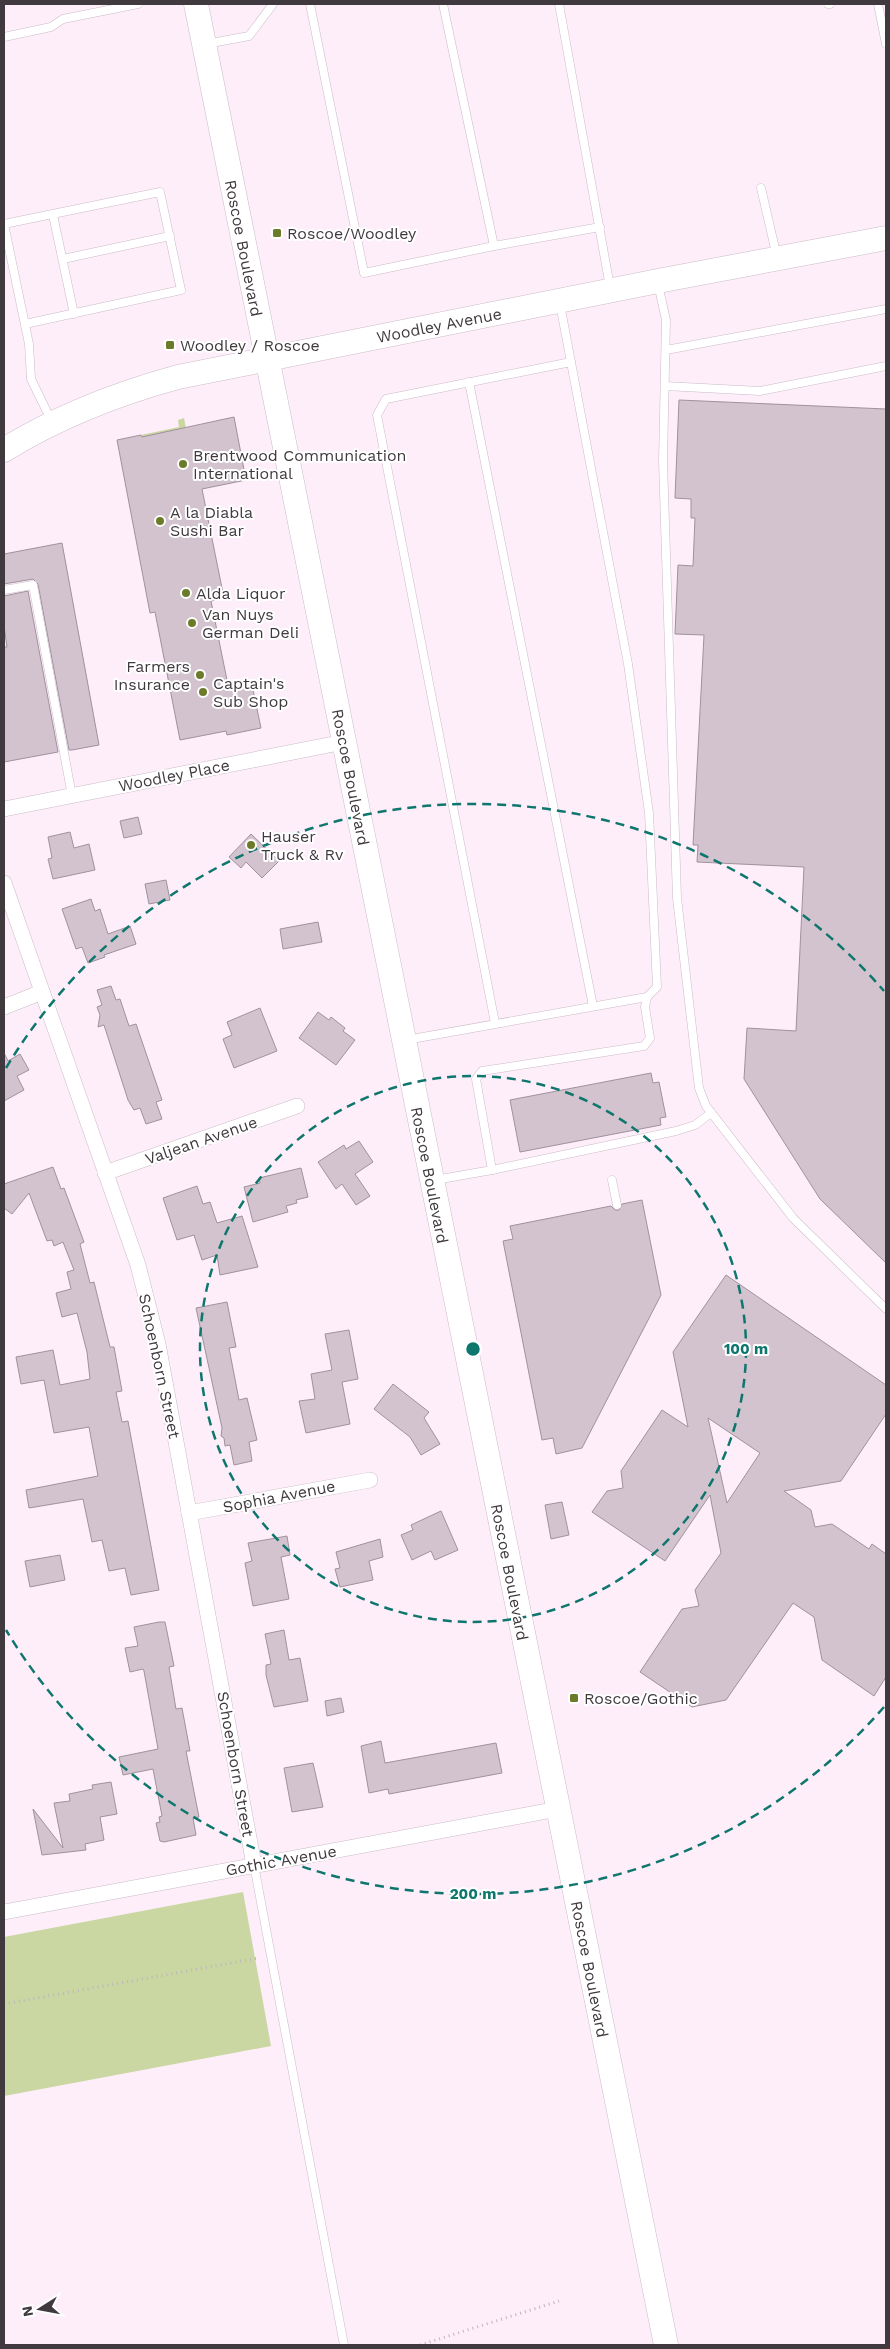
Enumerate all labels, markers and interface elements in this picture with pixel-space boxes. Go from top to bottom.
street label: Roscoe Boulevard [221,178,266,318]
place label: Roscoe/Woodley [287,224,417,243]
marker: Roscoe/Woodley [271,227,283,239]
street label: Woodley Avenue [375,304,503,347]
place label: Woodley / Roscoe [180,336,320,355]
marker: Woodley / Roscoe [164,339,176,351]
place label: Brentwood Communication International [193,446,407,483]
marker: Brentwood Communication International [177,458,189,470]
place label: A la Diabla Sushi Bar [170,503,253,540]
marker: A la Diabla Sushi Bar [154,515,166,527]
place label: Alda Liquor [196,584,286,603]
marker: Alda Liquor [180,587,192,599]
place label: Van Nuys German Deli [202,605,299,642]
marker: Van Nuys German Deli [186,617,198,629]
place label: Farmers Insurance [114,657,190,694]
marker: Farmers Insurance [194,669,206,681]
place label: Captain's Sub Shop [213,674,288,711]
marker: Captain's Sub Shop [197,686,209,698]
street label: Roscoe Boulevard [328,707,373,847]
street label: Woodley Place [117,755,231,796]
place label: Hauser Truck & Rv [261,827,344,864]
marker: Hauser Truck & Rv [245,839,257,851]
street label: Roscoe Boulevard [407,1105,452,1245]
street label: Valjean Avenue [143,1112,260,1169]
street label: Schoenborn Street [135,1292,184,1441]
centre of rings [464,1340,482,1358]
text: 100 m [724,1340,768,1358]
street label: Sophia Avenue [221,1476,337,1517]
street label: Roscoe Boulevard [487,1502,532,1642]
place label: Roscoe/Gothic [584,1689,698,1708]
street label: Schoenborn Street [213,1690,258,1839]
marker: Roscoe/Gothic [568,1692,580,1704]
street label: Gothic Avenue [224,1841,338,1880]
text: 200 m [450,1885,496,1903]
street label: Roscoe Boulevard [567,1899,612,2039]
north arrow [15,2284,65,2334]
text: N [18,2305,36,2318]

